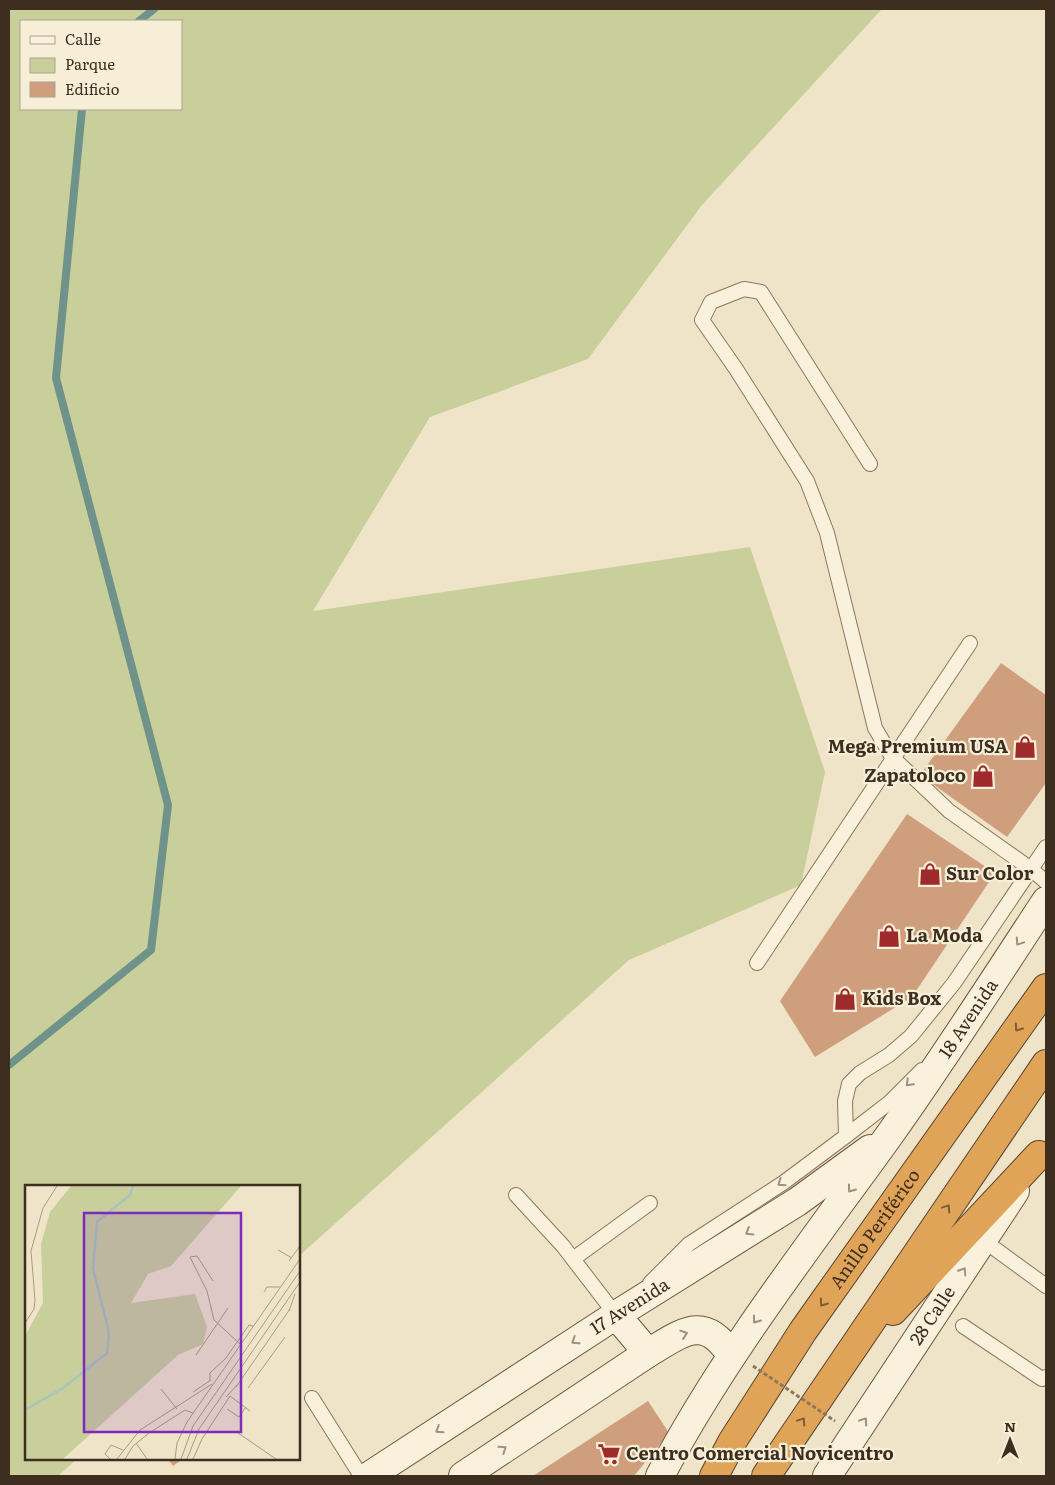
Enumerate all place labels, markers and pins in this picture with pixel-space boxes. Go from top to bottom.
place label: Mega Premium USA [828,732,1008,759]
shop icon: Mega Premium USA [1012,734,1038,760]
place label: Zapatoloco [864,761,966,788]
shop icon: Zapatoloco [970,763,996,789]
place label: Sur Color [946,859,1034,886]
shop icon: Sur Color [917,861,943,887]
place label: La Moda [906,921,983,948]
shop icon: La Moda [876,923,902,949]
place label: Kids Box [862,984,941,1011]
shop icon: Kids Box [832,986,858,1012]
place label: Centro Comercial Novicentro [626,1439,894,1466]
supermarket icon: Centro Comercial Novicentro [596,1441,622,1467]

